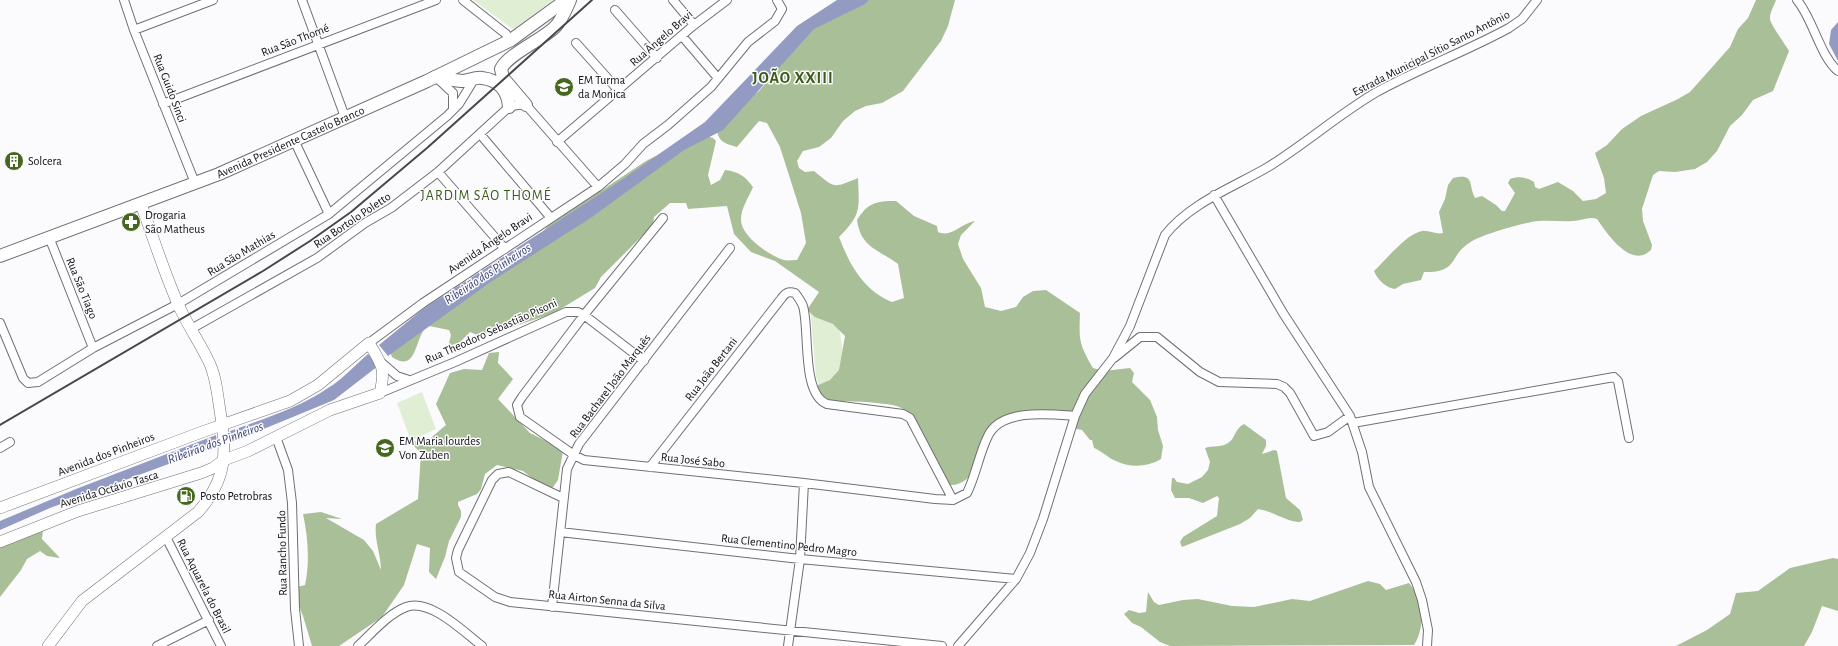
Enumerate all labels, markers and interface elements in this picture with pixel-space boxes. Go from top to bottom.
street label: Rua Ângelo Bravi [627,7,695,68]
street label: Estrada Municipal Sítio Santo Antônio [1350,8,1512,98]
street label: Rua São Thomé [259,22,331,58]
street label: Rua Guido Sinci [151,52,189,124]
district label: JOÃO XXIII [752,68,834,86]
place label: EM Turma da Monica [578,74,626,100]
school or university icon: EM Turma da Monica [553,76,575,98]
street label: Avenida Presidente Castelo Branco [215,104,366,180]
building icon: Solcera [3,150,25,172]
place label: Solcera [28,155,62,167]
district label: JARDIM SÃO THOMÉ [421,186,551,203]
street label: Rua Bortolo Poletto [311,190,393,250]
place label: Drogaria São Matheus [145,209,205,235]
street label: Avenida Ângelo Bravi [445,210,534,276]
pharmacy icon: Drogaria São Matheus [120,211,142,233]
street label: Rua São Mathias [205,228,277,278]
water label: Ribeirão dos Pinheiros [442,241,533,307]
street label: Rua São Tiago [64,256,100,320]
street label: Rua Theodoro Sebastião Pisoni [423,296,559,366]
street label: Rua Bacharel João Marquês [567,332,653,440]
street label: Rua João Bertani [683,335,739,403]
water label: Ribeirão dos Pinheiros [166,420,265,467]
street label: Avenida dos Pinheiros [56,430,156,478]
place label: EM Maria lourdes Von Zuben [399,435,480,461]
school or university icon: EM Maria lourdes Von Zuben [374,437,396,459]
street label: Rua José Sabo [660,451,726,469]
street label: Avenida Octávio Tasca [58,468,160,510]
fuel station icon: Posto Petrobras [175,485,197,507]
place label: Posto Petrobras [200,490,272,502]
street label: Rua Rancho Fundo [275,510,289,596]
street label: Rua Clementino Pedro Magro [720,532,858,558]
street label: Rua Aquarela do Brasil [175,537,233,635]
street label: Rua Airton Senna da Silva [548,588,667,612]

